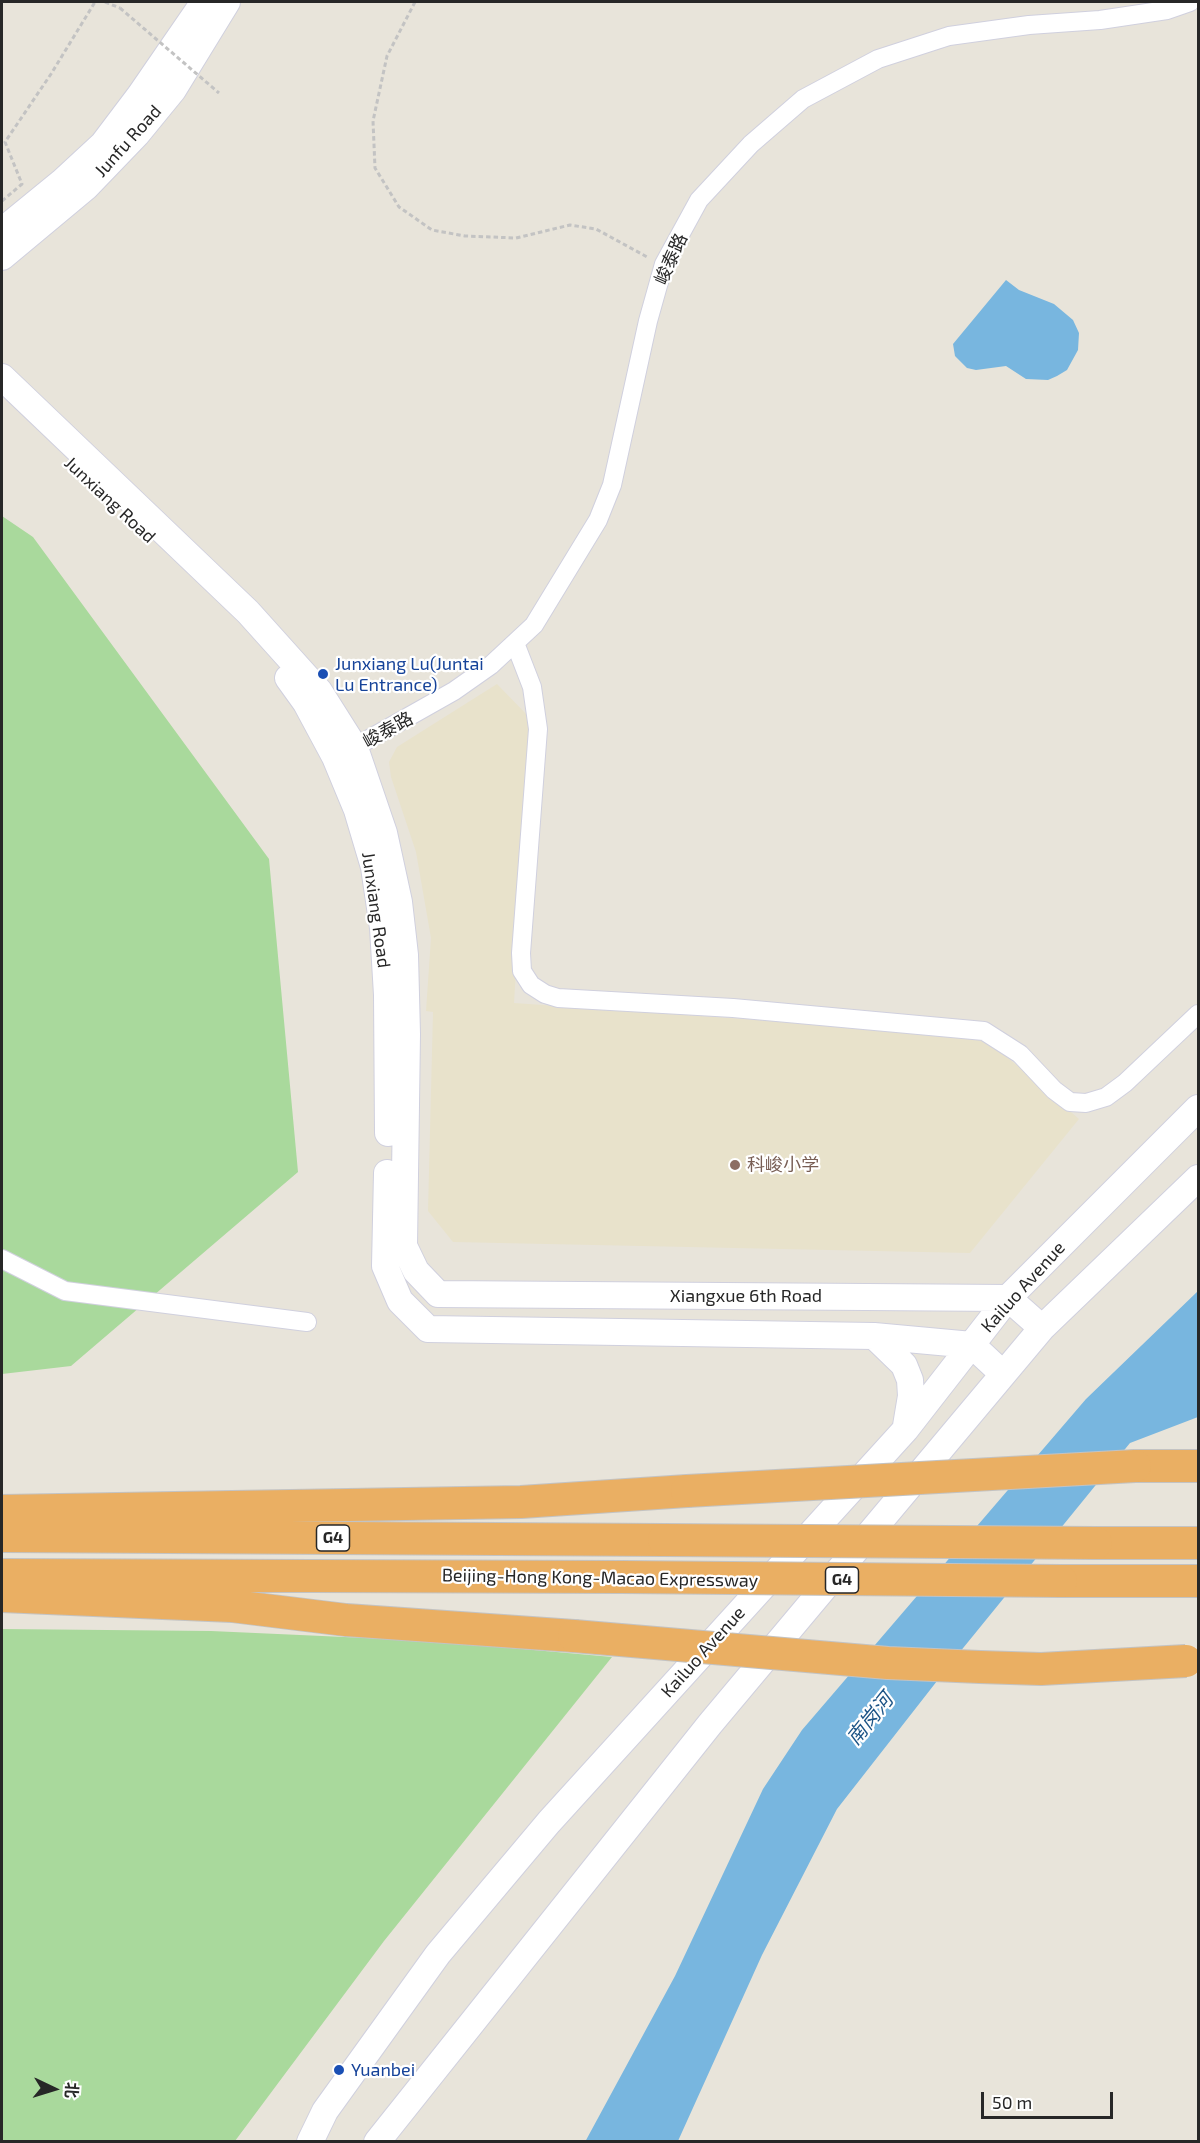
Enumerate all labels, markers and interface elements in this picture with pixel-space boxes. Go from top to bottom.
street label: Junfu Road [90,101,166,181]
street label: 峻泰路 [650,230,692,288]
street label: Junxiang Road [60,452,160,548]
place label: Junxiang Lu(Juntai Lu Entrance) [335,653,484,696]
marker: Junxiang Lu(Juntai Lu Entrance) [316,667,330,681]
street label: 峻泰路 [359,707,417,753]
street label: Junxiang Road [357,851,395,969]
place label: 科峻小学 [747,1154,819,1176]
marker: 科峻小学 [728,1158,742,1172]
street label: Kailuo Avenue [976,1237,1070,1337]
street label: Xiangxue 6th Road [670,1285,822,1307]
road number: G4 [316,1525,350,1551]
street label: Beijing-Hong Kong-Macao Expressway [442,1564,758,1592]
road number: G4 [826,1567,858,1593]
street label: Kailuo Avenue [656,1602,750,1702]
water label: 南岗河 [842,1688,898,1750]
north arrow [24,2059,84,2119]
place label: Yuanbei [351,2059,415,2081]
marker: Yuanbei [332,2063,346,2077]
scale bar [984,2080,1116,2118]
text: 北 [62,2082,82,2099]
text: 50 m [992,2091,1032,2113]

